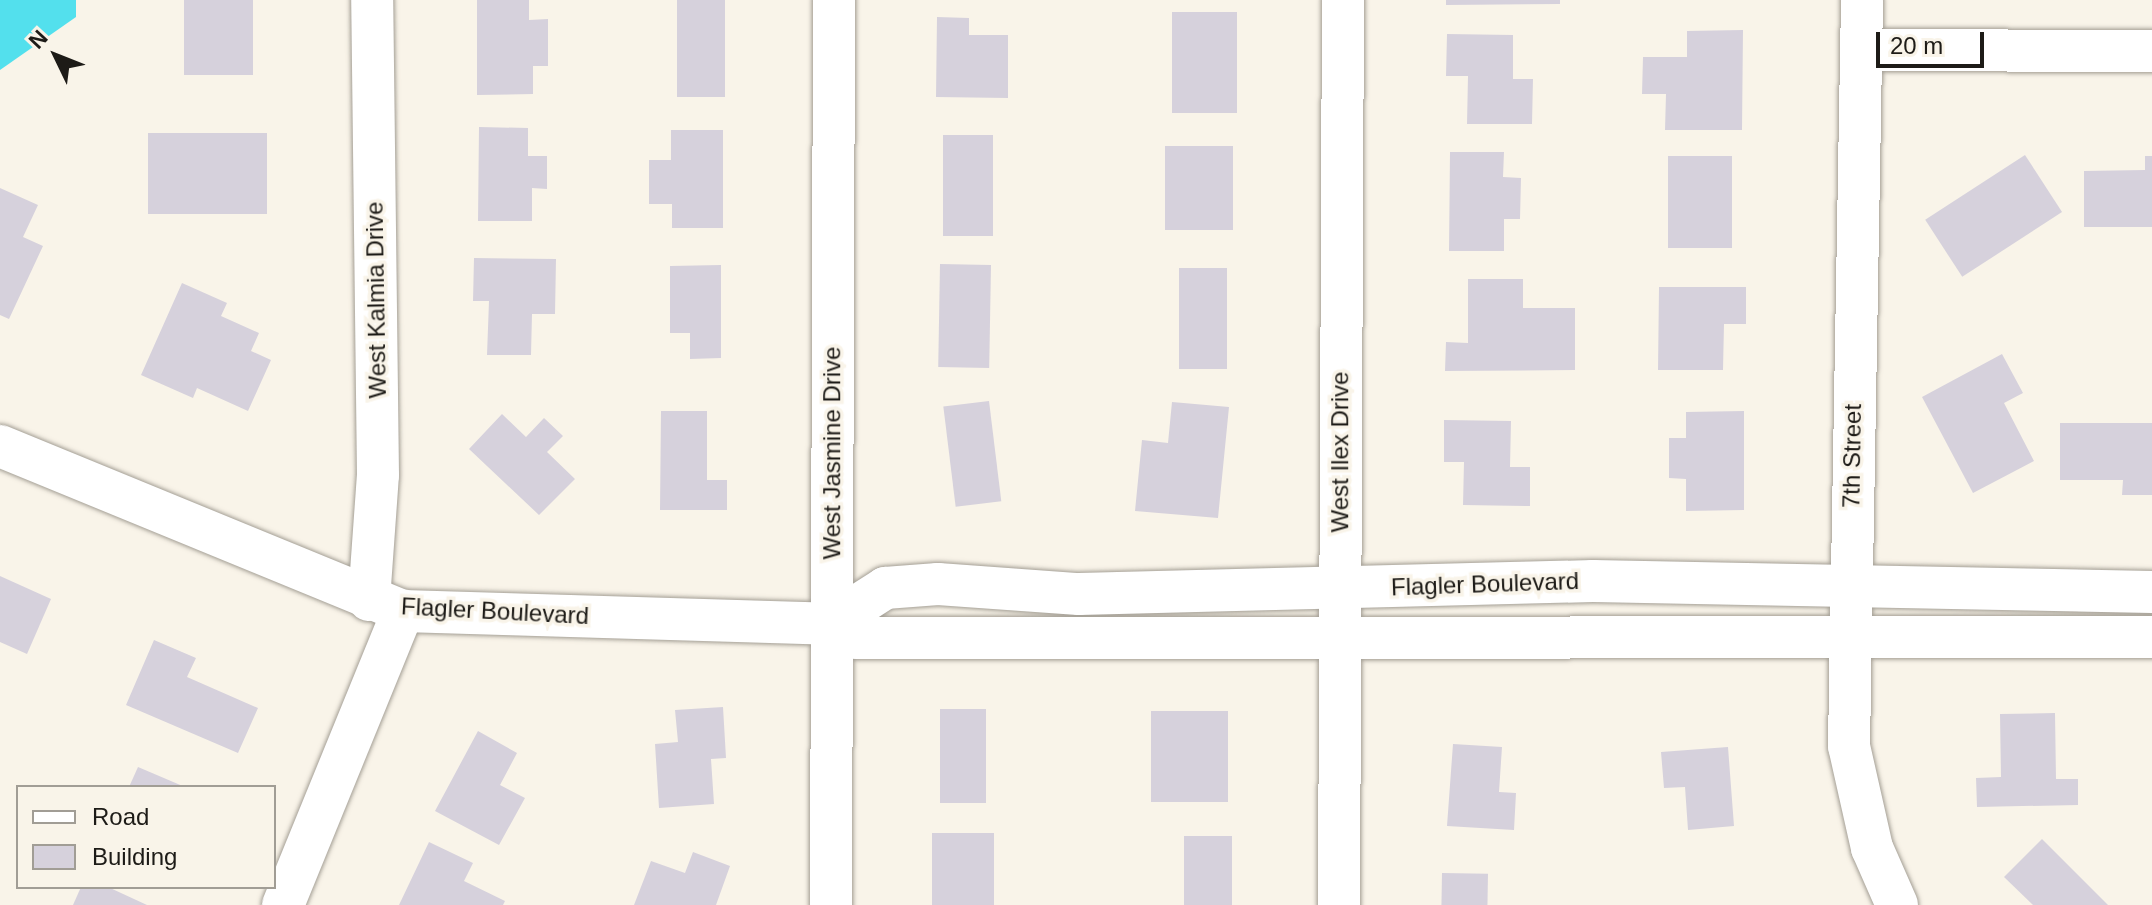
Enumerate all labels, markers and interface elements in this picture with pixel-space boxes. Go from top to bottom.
north arrow [16,16,96,96]
scale bar [1880,16,1988,66]
text: N [24,25,53,54]
text: 20 m [1890,32,1943,59]
street label: West Kalmia Drive [360,201,392,399]
street label: West Jasmine Drive [818,347,846,559]
street label: West Ilex Drive [1326,372,1354,532]
street label: 7th Street [1837,404,1867,508]
street label: Flagler Boulevard [1391,566,1579,602]
street label: Flagler Boulevard [400,592,590,630]
legend [16,785,276,889]
text: Road [92,803,149,830]
text: Building [92,843,177,870]

